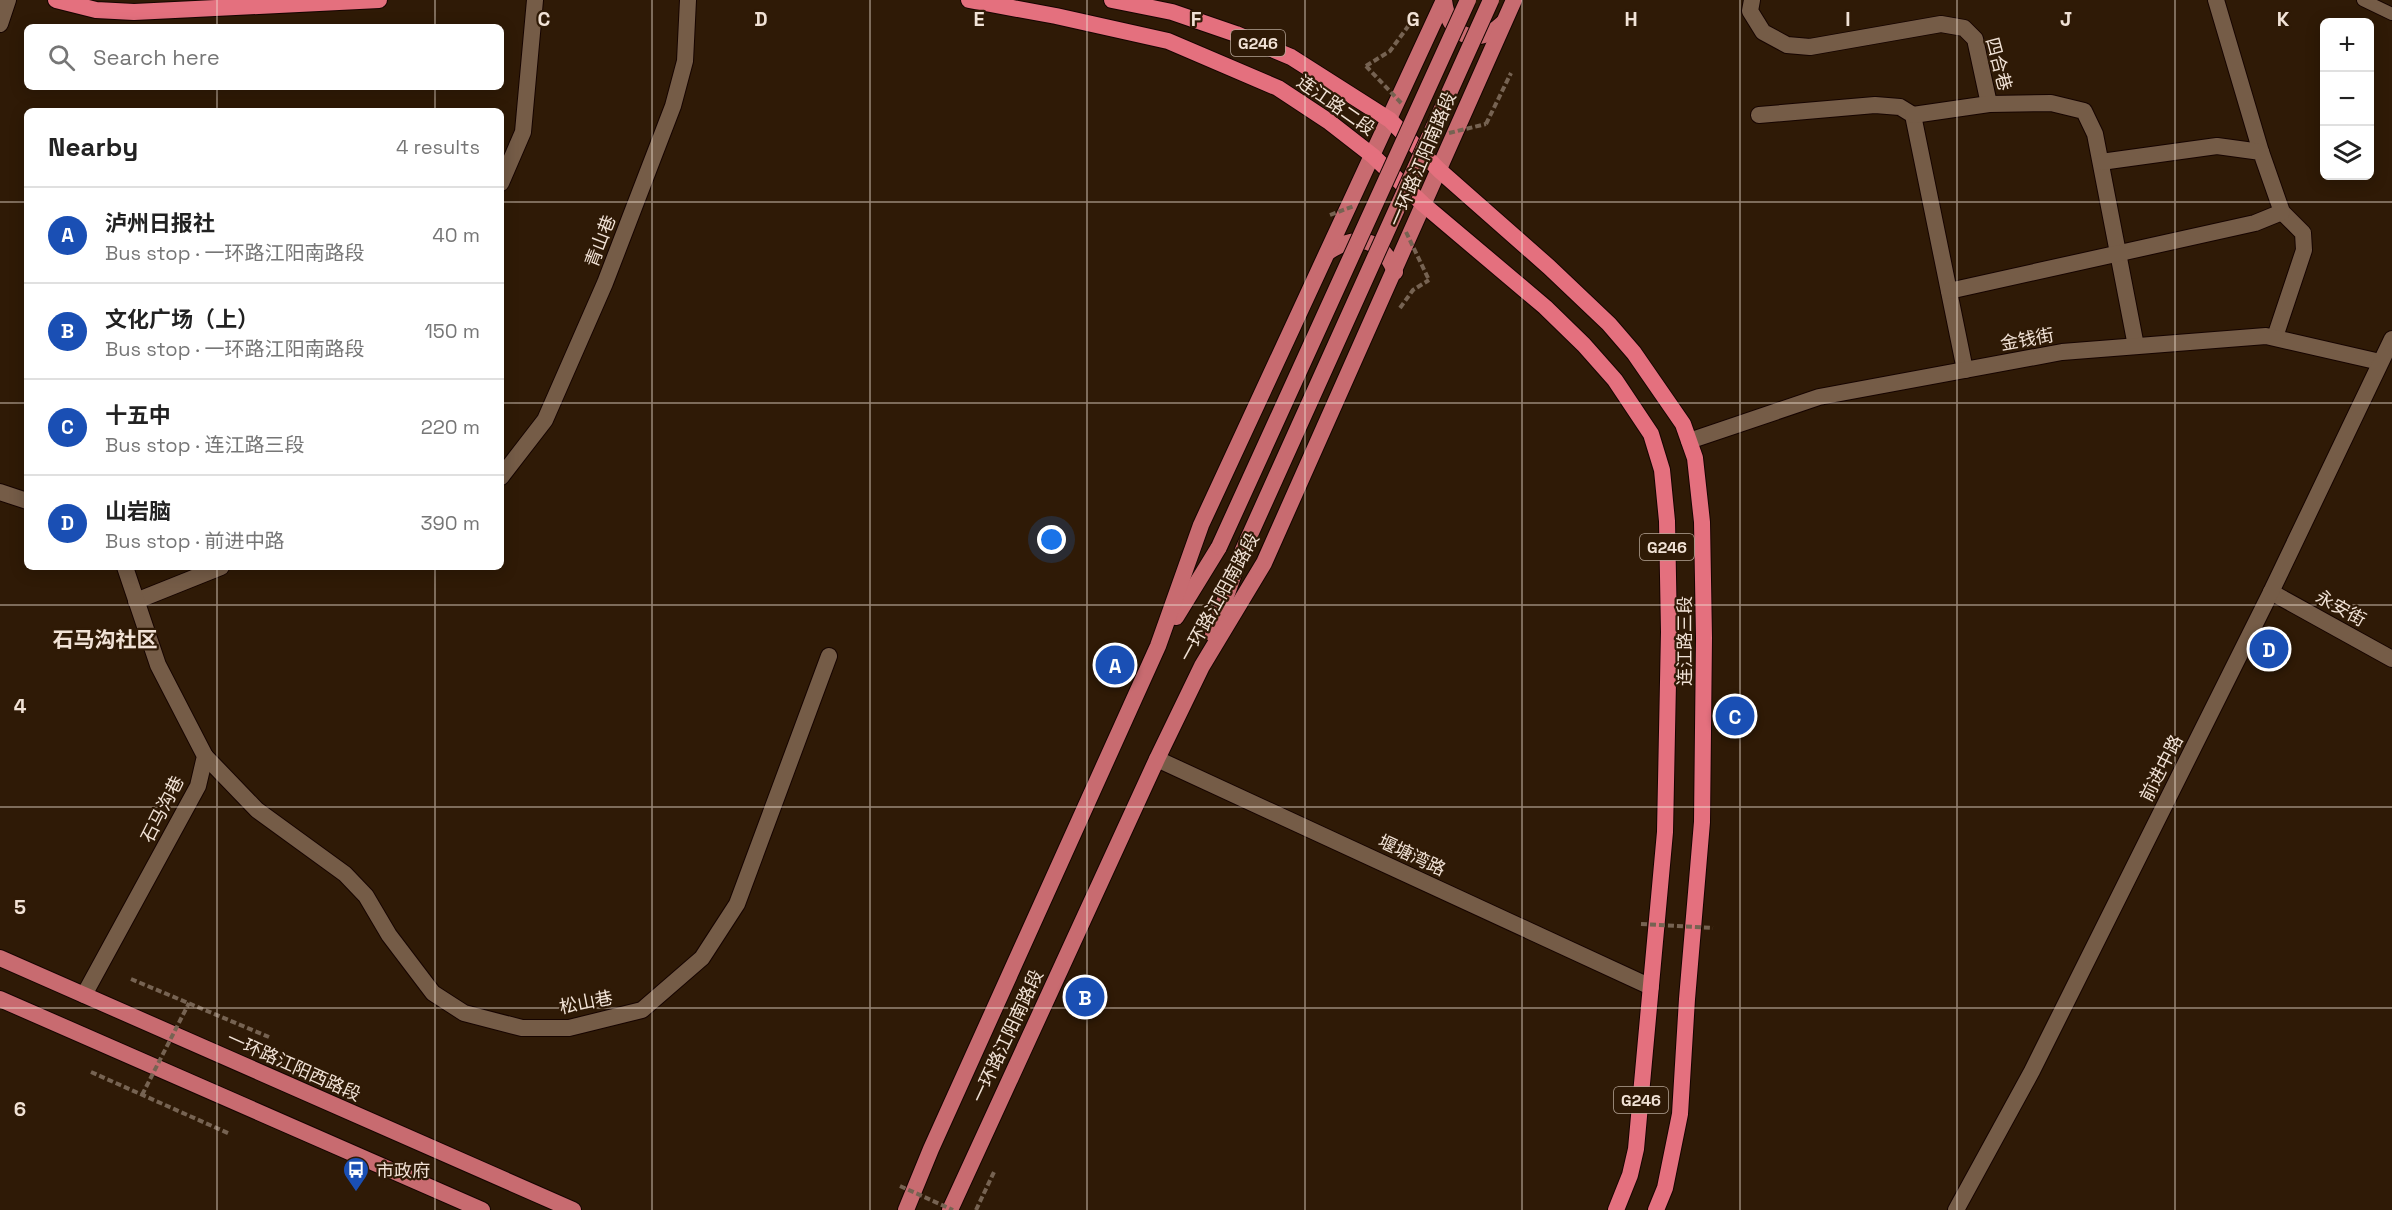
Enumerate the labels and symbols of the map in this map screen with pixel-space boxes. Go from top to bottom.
text: C [538,6,551,32]
text: D [754,6,768,32]
text: E [973,6,985,32]
text: F [1191,6,1202,32]
text: G [1406,6,1420,32]
text: H [1624,6,1638,32]
text: I [1845,6,1851,32]
text: J [2060,6,2072,32]
text: K [2277,6,2290,32]
road number: G246 [1231,30,1285,56]
street label: 四合巷 [1981,35,2017,93]
street label: 连江路二段 [1293,70,1379,140]
street label: 一环路江阳南路段 [1383,88,1461,230]
street label: 青山巷 [580,212,620,270]
street label: 金钱街 [1998,323,2056,355]
your location [1037,525,1066,554]
street label: 一环路江阳南路段 [1174,528,1264,666]
road number: G246 [1640,534,1694,560]
street label: 永安街 [2312,585,2370,631]
street label: 连江路三段 [1673,596,1696,686]
district label: 石马沟社区 [53,626,158,653]
pin: D [2250,626,2288,672]
pin: A [1096,642,1134,688]
text: 4 [14,693,27,719]
pin: C [1716,694,1754,738]
street label: 前进中路 [2134,731,2188,805]
street label: 石马沟巷 [135,772,189,846]
street label: 堰塘湾路 [1375,829,1449,881]
text: 5 [14,894,26,920]
street label: 一环路江阳南路段 [966,966,1048,1106]
pin: B [1066,974,1104,1020]
street label: 松山巷 [557,986,615,1018]
street label: 一环路江阳西路段 [224,1026,364,1106]
road number: G246 [1614,1087,1668,1113]
text: 6 [14,1096,26,1122]
bus stop icon: 市政府 [341,1155,371,1193]
place label: 市政府 [376,1159,430,1182]

